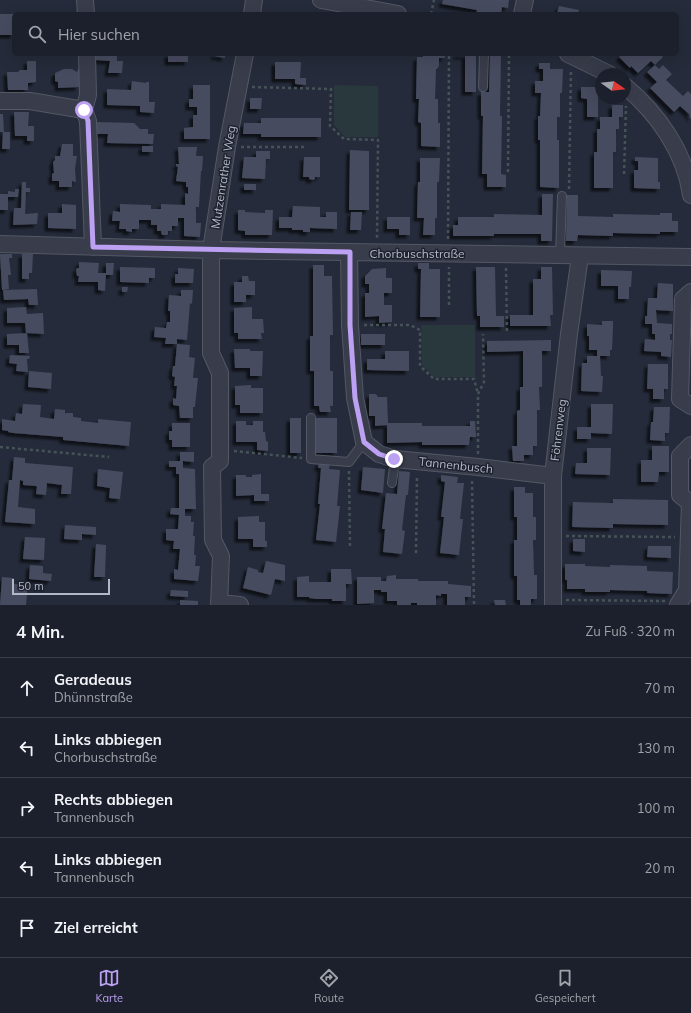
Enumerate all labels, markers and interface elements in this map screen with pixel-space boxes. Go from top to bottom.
search box [12,12,679,56]
icon: search [26,23,48,45]
text: Hier suchen [58,25,140,44]
north arrow [595,68,631,104]
route start [75,101,93,119]
street label: Mutzenrather Weg [207,124,239,230]
street label: Chorbuschstraße [369,246,465,261]
street label: Föhrenweg [547,398,569,462]
route end [385,450,403,468]
street label: Tannenbusch [418,454,494,476]
scale bar [12,577,110,596]
text: 50 m [18,579,44,593]
text: 4 Min. [16,621,65,642]
text: Zu Fuß · 320 m [586,623,675,639]
text: Geradeaus [54,670,132,689]
icon: ahead [16,677,38,699]
text: 70 m [645,680,675,696]
text: Dhünnstraße [54,689,133,705]
text: Links abbiegen [54,730,162,749]
icon: left [16,737,38,759]
text: 130 m [637,740,675,756]
text: Chorbuschstraße [54,749,157,765]
text: Rechts abbiegen [54,790,173,809]
icon: right [16,797,38,819]
text: 100 m [637,800,675,816]
text: Tannenbusch [54,809,134,825]
text: Links abbiegen [54,850,162,869]
icon: left [16,857,38,879]
text: 20 m [645,860,675,876]
text: Tannenbusch [54,869,134,885]
icon: arrive [16,917,38,939]
text: Ziel erreicht [54,918,138,937]
tab: Karte [95,967,123,1005]
tab: Route [314,967,344,1005]
tab: Gespeichert [535,967,596,1005]

